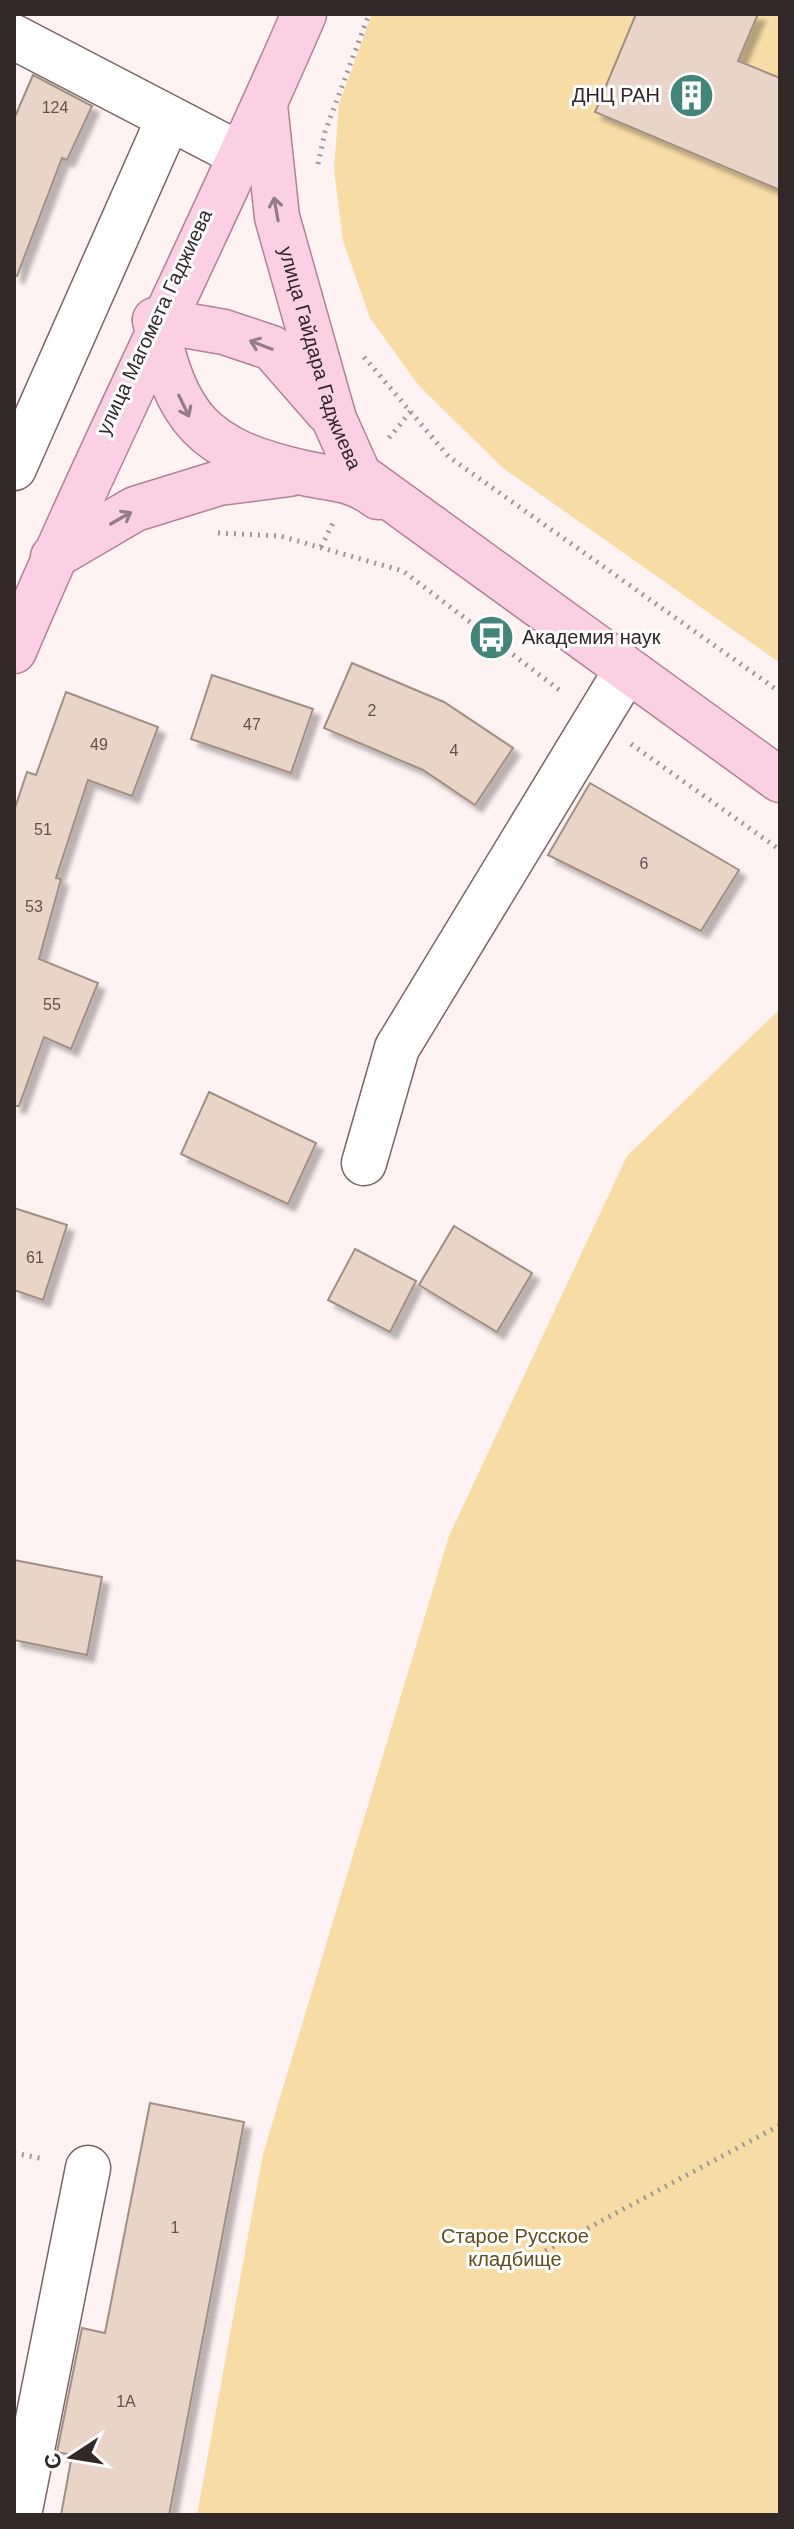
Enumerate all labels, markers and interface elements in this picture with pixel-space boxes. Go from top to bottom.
building icon: ДНЦ РАН [667,71,715,119]
place label: ДНЦ РАН [572,84,660,106]
house number: 124 [42,99,68,116]
one-way arrow [268,197,283,222]
street label: улица Магомета Гаджиева [92,205,216,438]
street label: улица Гайдара Гаджиева [275,244,366,474]
one-way arrow [249,337,273,351]
one-way arrow [177,393,193,417]
one-way arrow [109,510,132,526]
bus stop icon: Академия наук [467,613,515,661]
place label: Академия наук [522,626,661,648]
house number: 2 [368,702,377,719]
house number: 47 [243,716,261,733]
house number: 49 [90,736,108,753]
house number: 4 [450,742,459,759]
house number: 51 [34,821,52,838]
house number: 6 [640,855,649,872]
house number: 53 [25,898,43,915]
house number: 55 [43,996,61,1013]
house number: 61 [26,1249,44,1266]
house number: 1 [171,2219,180,2236]
park label: Старое Русское кладбище [441,2225,589,2270]
house number: 1А [116,2393,136,2410]
north arrow [32,2417,112,2497]
text: С [39,2451,67,2471]

